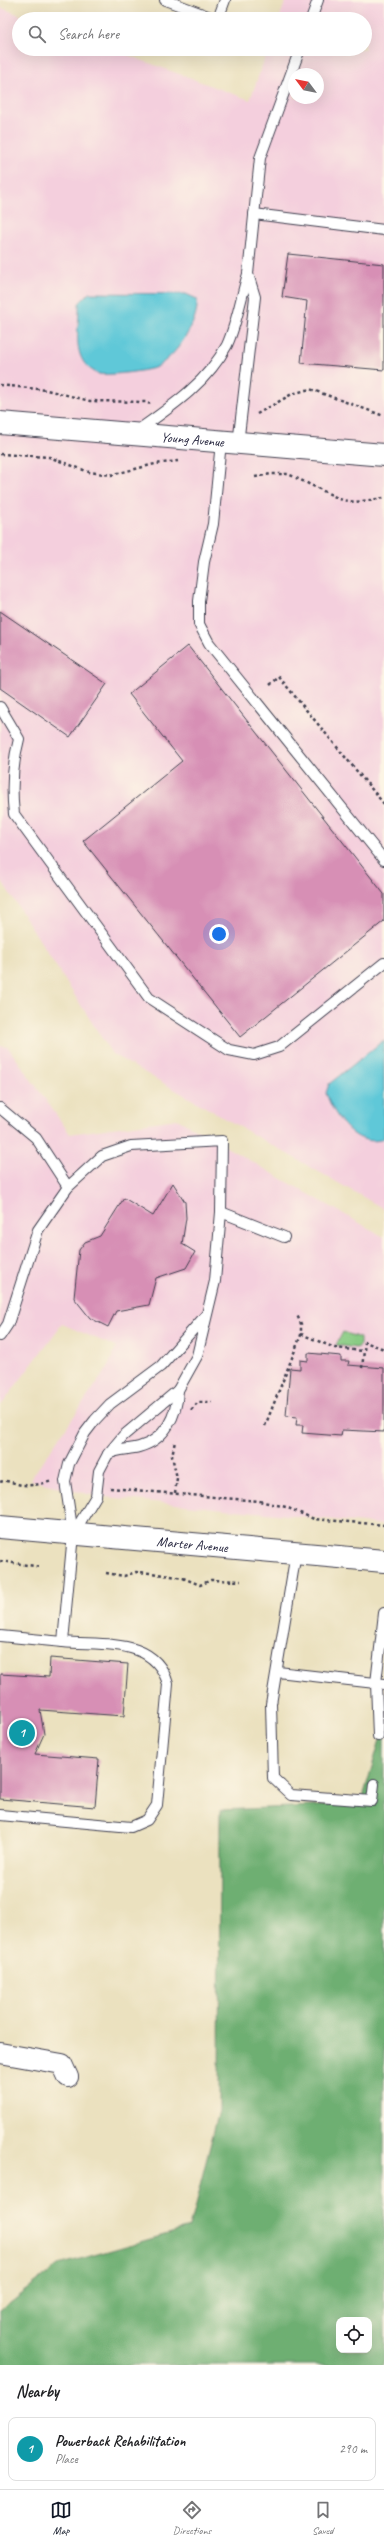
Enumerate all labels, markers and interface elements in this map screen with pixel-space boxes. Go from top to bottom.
search box [12,12,372,56]
icon: search [26,23,48,45]
text: Search here [58,25,119,44]
north arrow [288,68,324,104]
street label: Young Avenue [160,428,226,451]
your location [209,924,229,944]
street label: Marter Avenue [156,1533,230,1556]
pin: 1 [9,1718,35,1748]
map controls [336,2317,372,2353]
button: locate [336,2317,372,2353]
text: Nearby [16,2381,59,2402]
text: Powerback Rehabilitation [55,2432,185,2451]
text: 1 [27,2441,33,2457]
text: 290 m [339,2441,367,2457]
text: Place [55,2451,78,2467]
tab: Map [50,2499,72,2537]
tab: Directions [173,2499,211,2537]
tab: Saved [312,2499,334,2537]

